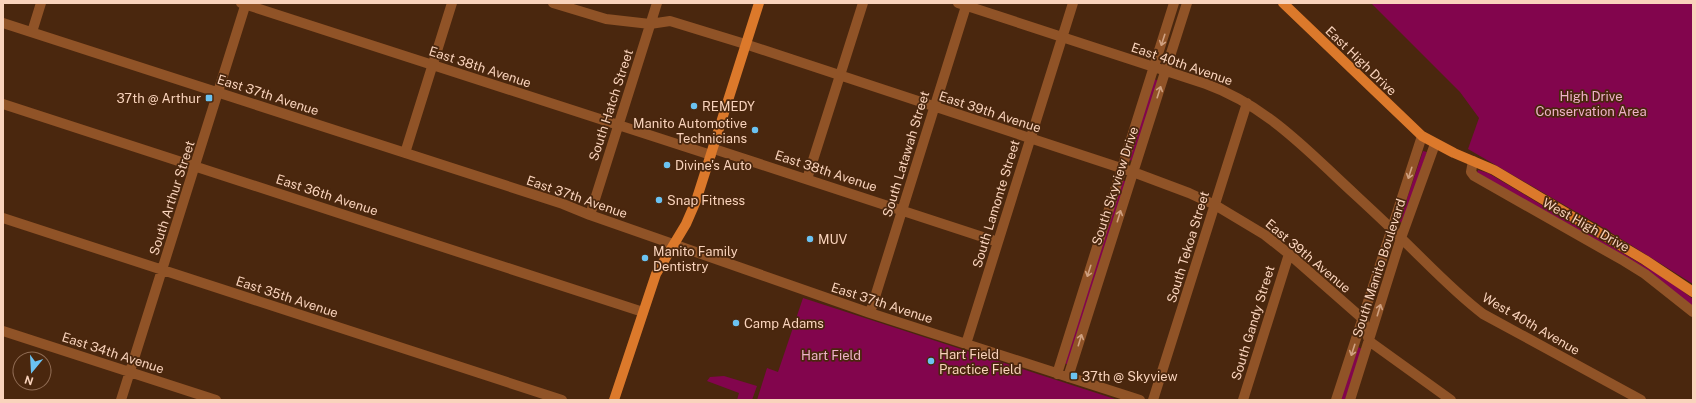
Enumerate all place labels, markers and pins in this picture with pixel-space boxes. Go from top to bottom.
place label: 37th @ Arthur [116,91,201,106]
marker: 37th @ Arthur [204,93,214,103]
place label: REMEDY [702,99,755,114]
marker: REMEDY [689,101,699,111]
place label: Manito Automotive Technicians [633,116,747,146]
marker: Manito Automotive Technicians [750,125,760,135]
place label: Divine's Auto [675,158,752,173]
marker: Divine's Auto [662,160,672,170]
place label: Snap Fitness [667,193,745,208]
marker: Snap Fitness [654,195,664,205]
place label: MUV [818,232,848,247]
marker: MUV [805,234,815,244]
place label: Manito Family Dentistry [653,244,738,274]
marker: Manito Family Dentistry [640,253,650,263]
place label: Camp Adams [744,316,824,331]
marker: Camp Adams [731,318,741,328]
place label: Hart Field Practice Field [939,347,1021,377]
marker: Hart Field Practice Field [926,356,936,366]
place label: 37th @ Skyview [1082,369,1178,384]
marker: 37th @ Skyview [1069,371,1079,381]

